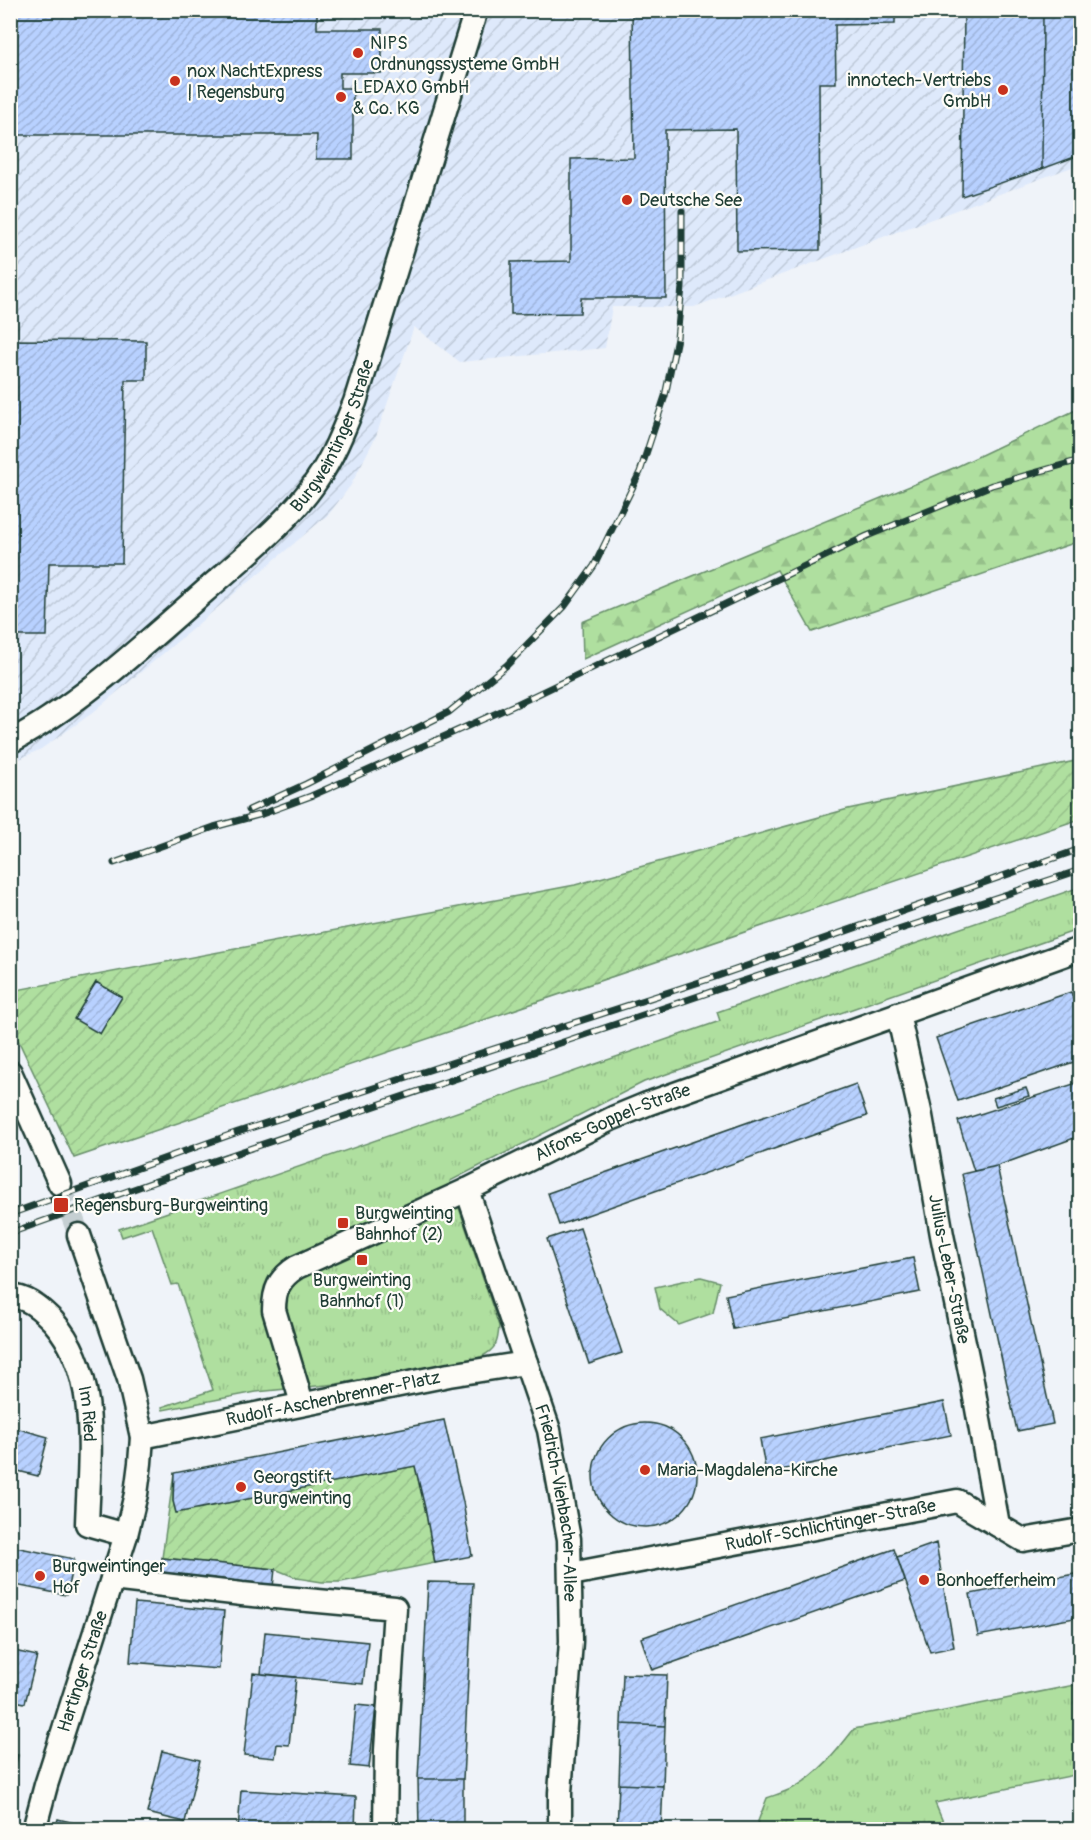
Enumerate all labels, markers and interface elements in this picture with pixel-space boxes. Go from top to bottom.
place label: NIPS Ordnungssysteme GmbH [370,32,560,76]
marker: NIPS Ordnungssysteme GmbH [351,46,365,60]
place label: nox NachtExpress | Regensburg [187,60,322,104]
place label: innotech-Vertriebs GmbH [847,69,991,113]
marker: nox NachtExpress | Regensburg [168,74,182,88]
place label: LEDAXO GmbH & Co. KG [353,76,469,120]
marker: innotech-Vertriebs GmbH [996,83,1010,97]
marker: LEDAXO GmbH & Co. KG [334,90,348,104]
place label: Deutsche See [639,189,742,212]
marker: Deutsche See [620,193,634,207]
street label: Burgweintinger Straße [285,356,380,518]
street label: Alfons-Goppel-Straße [531,1078,694,1167]
street label: Julius-Leber-Straße [923,1192,975,1346]
place label: Regensburg-Burgweinting [74,1194,268,1217]
marker: Regensburg-Burgweinting [52,1196,70,1214]
place label: Burgweinting Bahnhof (2) [355,1202,453,1246]
marker: Burgweinting Bahnhof (2) [336,1216,350,1230]
marker: Burgweinting Bahnhof (1) [355,1253,369,1267]
place label: Burgweinting Bahnhof (1) [313,1269,411,1313]
street label: Rudolf-Aschenbrenner-Platz [224,1366,442,1432]
street label: Im Ried [72,1384,101,1442]
street label: Friedrich-Viehbacher-Allee [529,1401,581,1602]
place label: Maria-Magdalena-Kirche [657,1459,838,1482]
marker: Maria-Magdalena-Kirche [638,1463,652,1477]
place label: Georgstift Burgweinting [253,1466,351,1510]
marker: Georgstift Burgweinting [234,1480,248,1494]
street label: Rudolf-Schlichtinger-Straße [723,1494,938,1557]
place label: Burgweintinger Hof [52,1555,166,1599]
marker: Burgweintinger Hof [33,1569,47,1583]
place label: Bonhoefferheim [936,1569,1056,1592]
marker: Bonhoefferheim [917,1573,931,1587]
street label: Hartinger Straße [53,1608,113,1735]

